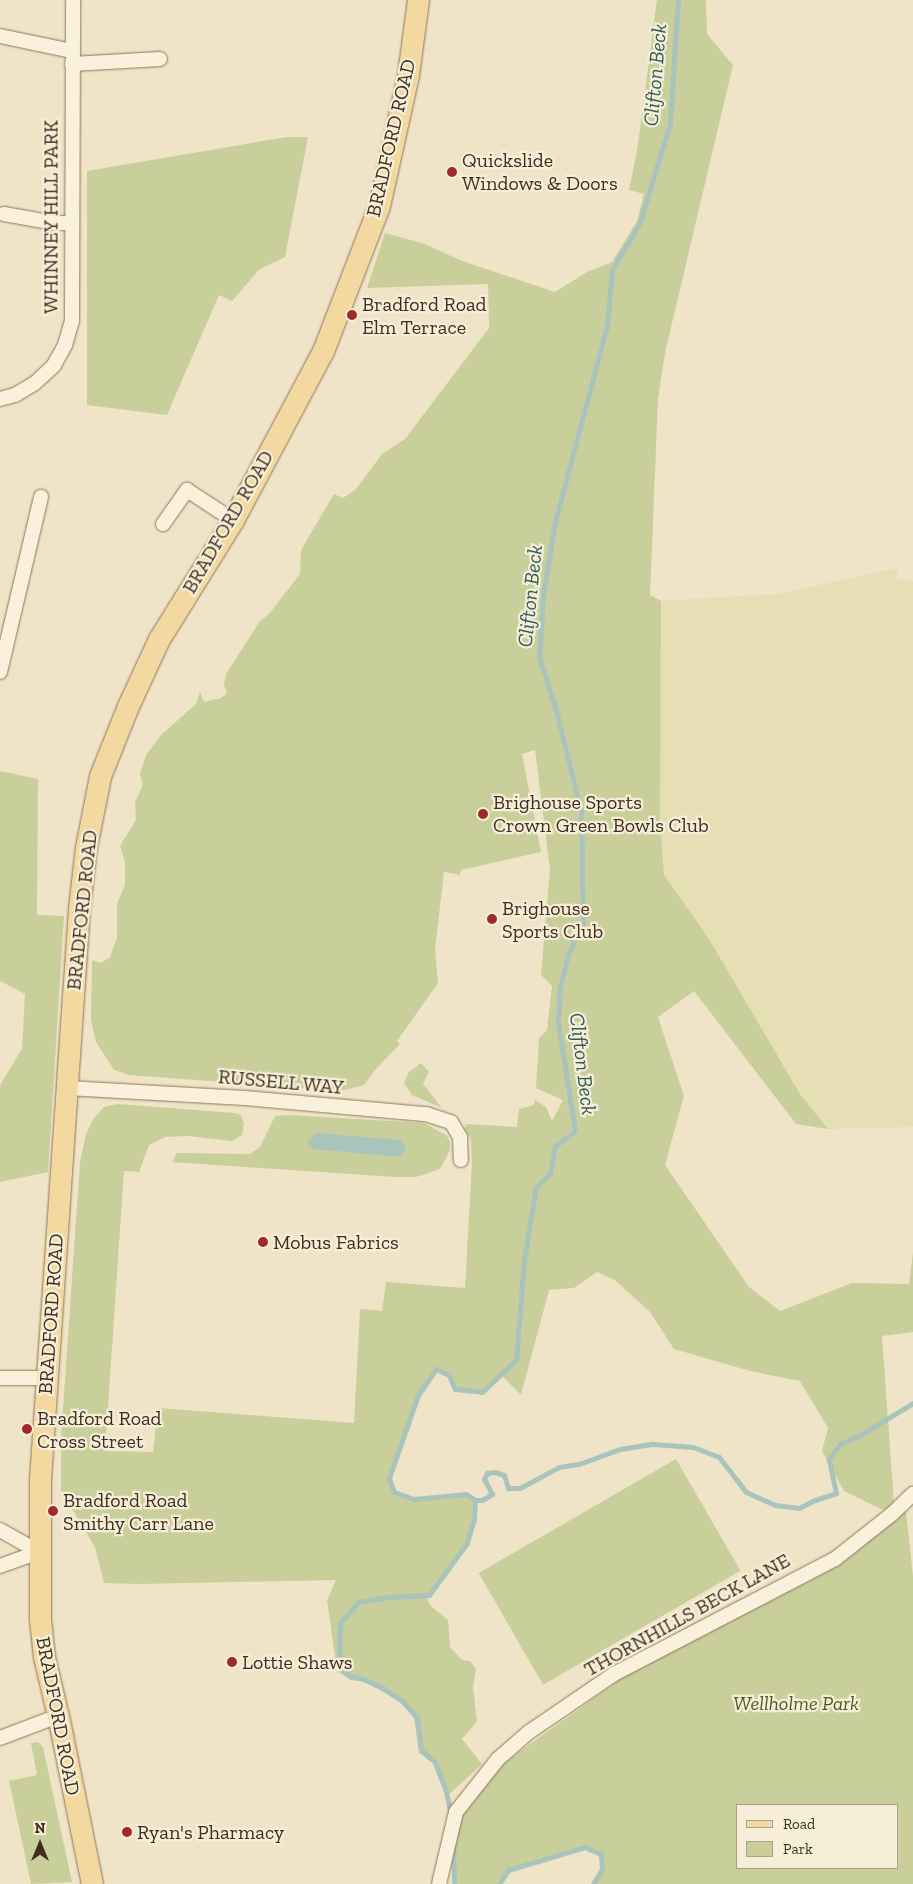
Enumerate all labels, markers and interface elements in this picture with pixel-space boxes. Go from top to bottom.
water label: Clifton Beck [638,23,672,127]
street label: BRADFORD ROAD [361,57,421,219]
street label: WHINNEY HILL PARK [39,120,63,314]
place label: Quickslide Windows & Doors [462,148,618,195]
marker: Quickslide Windows & Doors [446,166,458,178]
place label: Bradford Road Elm Terrace [362,292,487,339]
marker: Bradford Road Elm Terrace [346,309,358,321]
street label: BRADFORD ROAD [177,446,279,598]
water label: Clifton Beck [512,543,548,649]
place label: Brighouse Sports Crown Green Bowls Club [493,790,709,837]
marker: Brighouse Sports Crown Green Bowls Club [477,808,489,820]
street label: BRADFORD ROAD [62,829,102,991]
place label: Brighouse Sports Club [502,896,603,943]
marker: Brighouse Sports Club [486,913,498,925]
water label: Clifton Beck [564,1011,602,1117]
street label: RUSSELL WAY [217,1065,345,1099]
place label: Mobus Fabrics [273,1230,399,1254]
street label: BRADFORD ROAD [33,1233,69,1395]
marker: Mobus Fabrics [257,1236,269,1248]
place label: Bradford Road Cross Street [37,1406,162,1453]
marker: Bradford Road Cross Street [21,1423,33,1435]
place label: Bradford Road Smithy Carr Lane [63,1488,215,1535]
marker: Bradford Road Smithy Carr Lane [47,1505,59,1517]
street label: THORNHILLS BECK LANE [580,1548,794,1682]
street label: BRADFORD ROAD [31,1635,85,1797]
place label: Lottie Shaws [242,1650,353,1674]
marker: Lottie Shaws [226,1656,238,1668]
park label: Wellholme Park [733,1691,859,1715]
legend [736,1804,898,1869]
text: Road [783,1815,815,1833]
north arrow [15,1819,65,1869]
text: N [35,1820,45,1837]
place label: Ryan's Pharmacy [137,1820,284,1844]
marker: Ryan's Pharmacy [121,1826,133,1838]
text: Park [783,1840,813,1858]

